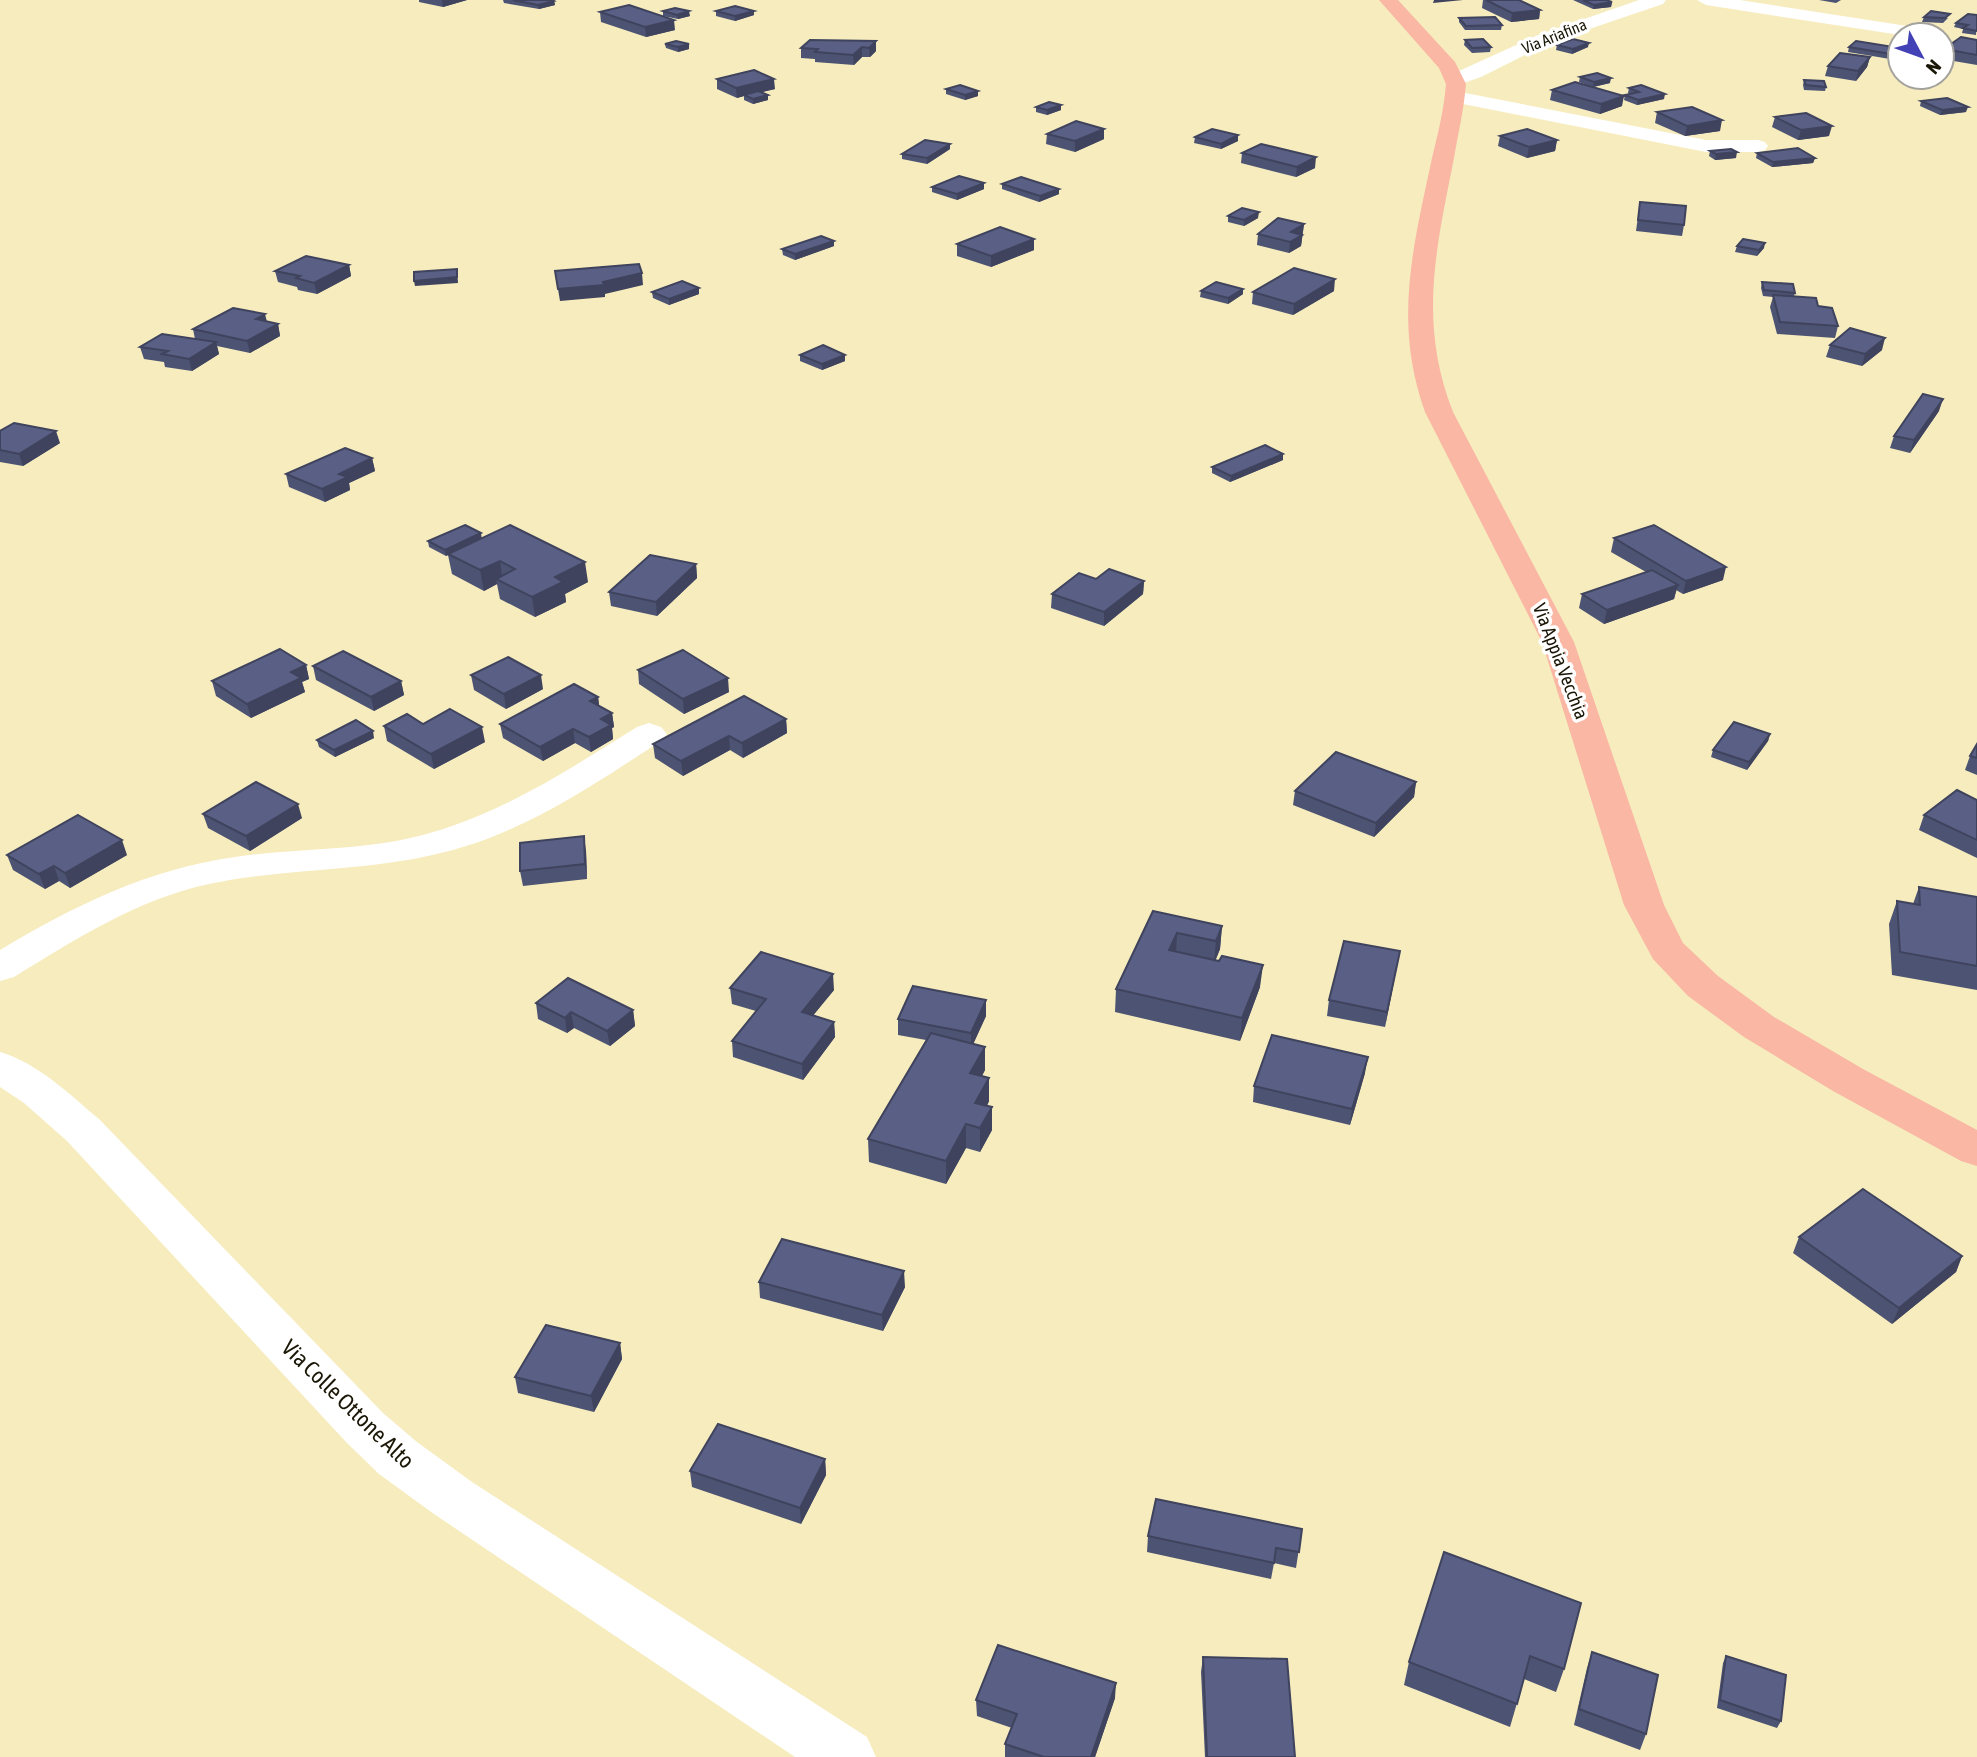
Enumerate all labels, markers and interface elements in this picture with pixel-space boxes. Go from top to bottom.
street label: Via Ariafina [1519,15,1589,57]
north arrow [1886,21,1956,91]
text: N [1922,56,1946,79]
street label: Via Appia Vecchia [1529,600,1593,722]
street label: Via Colle Ottone Alto [276,1334,420,1474]

